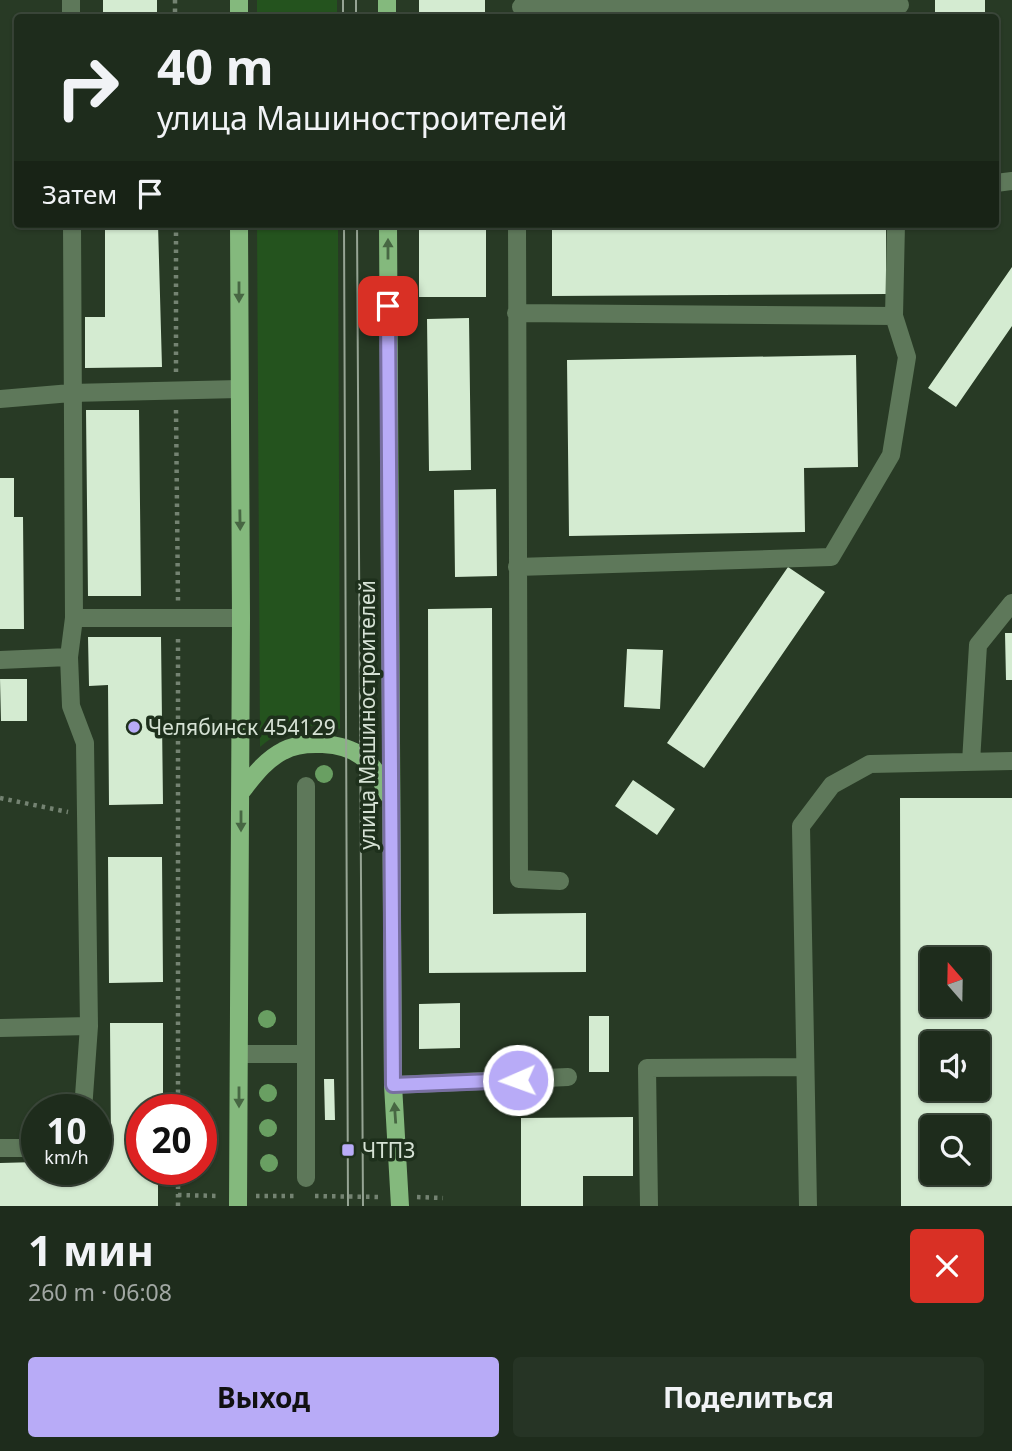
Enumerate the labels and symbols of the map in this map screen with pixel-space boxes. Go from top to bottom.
one-way arrow [382,238,394,260]
pin [358,276,418,336]
one-way arrow [233,281,245,303]
one-way arrow [234,509,246,531]
street label: улица Машиностроителей [353,580,381,850]
place label: Челябинск 454129 [148,713,336,741]
marker: Челябинск 454129 [126,719,142,735]
one-way arrow [235,810,247,832]
north arrow [920,947,990,1017]
position arrow [481,1043,555,1117]
one-way arrow [233,1086,244,1108]
speed limit sign: 20 [126,1094,217,1185]
one-way arrow [389,1102,400,1124]
place label: ЧТПЗ [362,1136,415,1164]
marker: ЧТПЗ [340,1142,356,1158]

